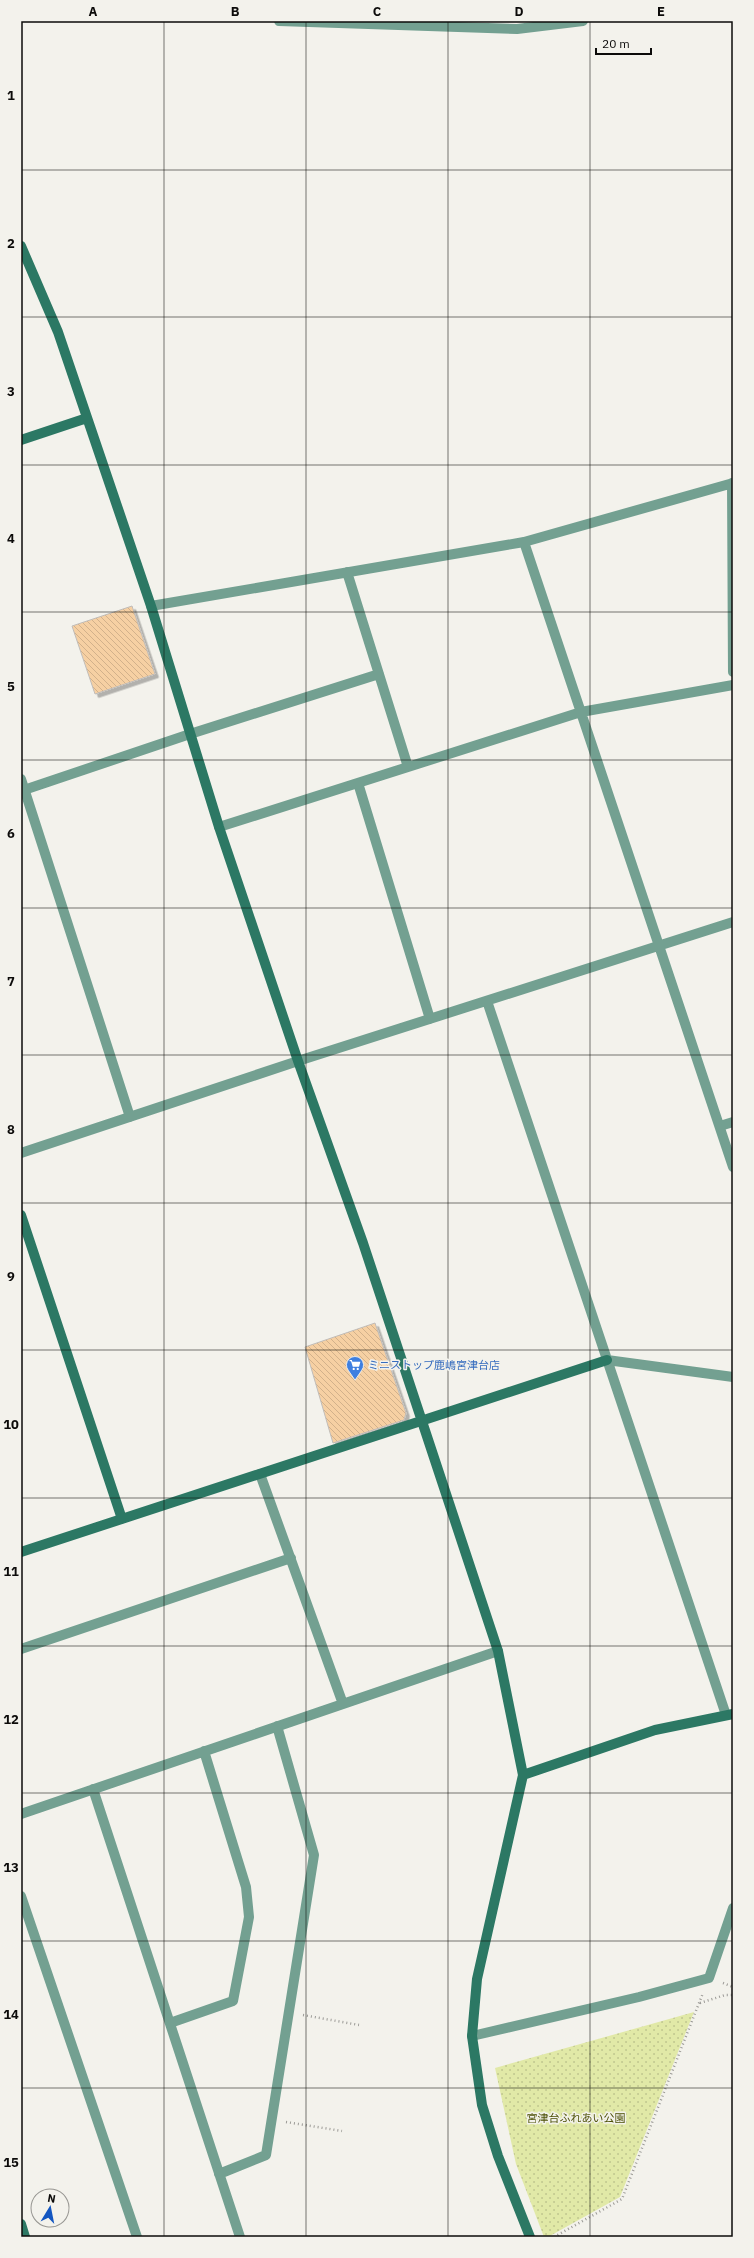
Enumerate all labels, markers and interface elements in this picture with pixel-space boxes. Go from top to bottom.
text: A [89,3,98,20]
text: B [231,3,240,20]
text: C [373,3,382,20]
text: D [514,3,524,20]
text: E [657,3,665,20]
scale bar [596,30,651,56]
text: 20 m [602,36,630,51]
text: 1 [7,87,15,104]
text: 2 [7,235,15,252]
text: 3 [7,383,15,400]
text: 4 [7,530,15,547]
text: 5 [7,678,15,695]
text: 6 [7,825,15,842]
text: 7 [7,973,15,990]
text: 8 [7,1121,15,1138]
text: 9 [7,1268,15,1285]
supermarket icon: ミニストップ鹿嶋宮津台店 [345,1355,365,1380]
place label: ミニストップ鹿嶋宮津台店 [368,1358,500,1372]
text: 10 [3,1416,19,1433]
text: 11 [3,1563,19,1580]
text: 12 [3,1711,19,1728]
text: 13 [3,1859,19,1876]
text: 14 [3,2006,19,2023]
park label: 宮津台ふれあい公園 [527,2111,626,2125]
text: 15 [3,2154,19,2171]
north arrow [30,2188,70,2228]
text: N [47,2191,57,2206]

